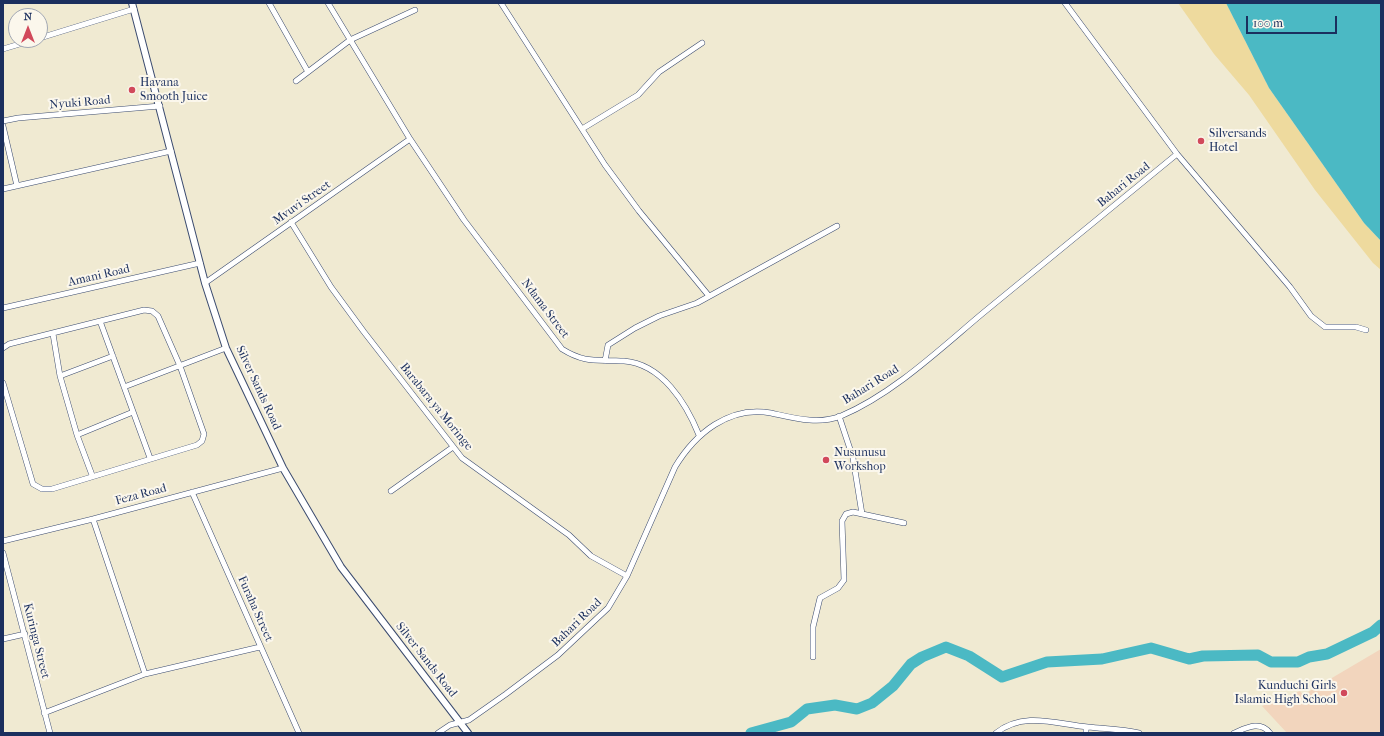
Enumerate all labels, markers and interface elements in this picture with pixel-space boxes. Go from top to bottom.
north arrow [8,8,48,48]
scale bar [1248,8,1339,34]
text: N [24,10,32,23]
text: 100 m [1253,16,1283,30]
place label: Havana Smooth Juice [140,76,208,104]
marker: Havana Smooth Juice [127,85,137,95]
street label: Nyuki Road [49,93,111,113]
place label: Silversands Hotel [1209,127,1267,155]
marker: Silversands Hotel [1196,136,1206,146]
street label: Bahari Road [1095,159,1153,211]
street label: Mvuvi Street [270,178,334,228]
street label: Amani Road [67,262,131,290]
street label: Ndama Street [518,276,572,342]
street label: Silver Sands Road [232,344,284,432]
street label: Barabara ya Moringe [396,360,476,454]
street label: Bahari Road [840,362,902,408]
place label: Nusunusu Workshop [834,446,886,474]
marker: Nusunusu Workshop [821,455,831,465]
street label: Feza Road [114,481,168,509]
street label: Furaha Street [234,574,276,644]
street label: Bahari Road [549,596,605,650]
street label: Kuringa Street [20,602,52,680]
street label: Silver Sands Road [392,620,460,700]
place label: Kunduchi Girls Islamic High School [1235,679,1336,707]
marker: Kunduchi Girls Islamic High School [1339,688,1349,698]

